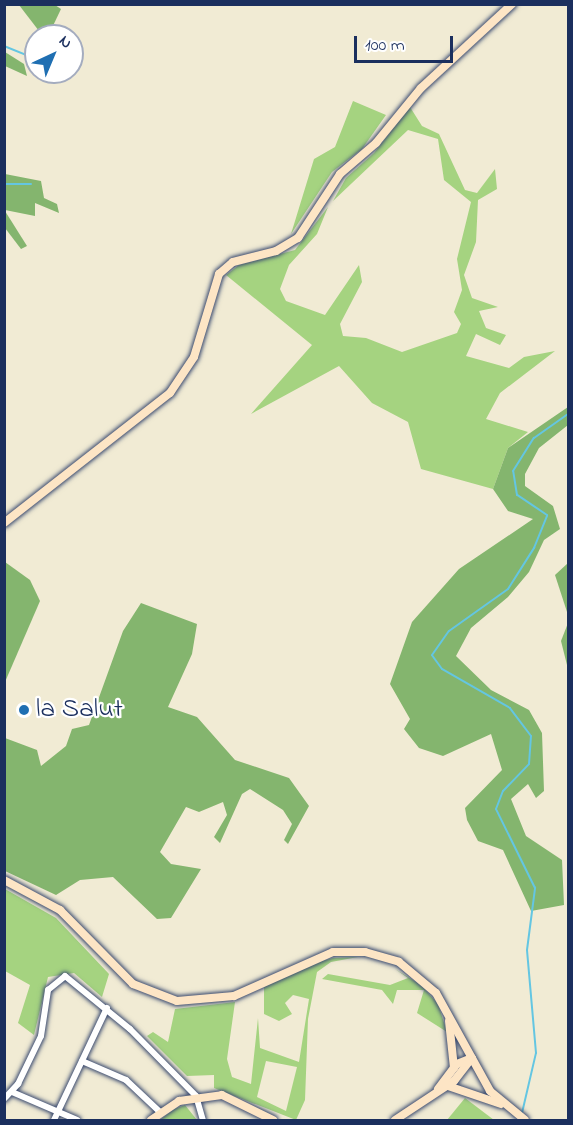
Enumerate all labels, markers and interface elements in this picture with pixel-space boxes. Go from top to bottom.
north arrow [24,24,84,84]
scale bar [357,24,456,62]
text: N [53,30,77,55]
text: 100 m [365,33,405,59]
place label: la Salut [36,694,123,726]
marker: la Salut [17,703,31,717]

